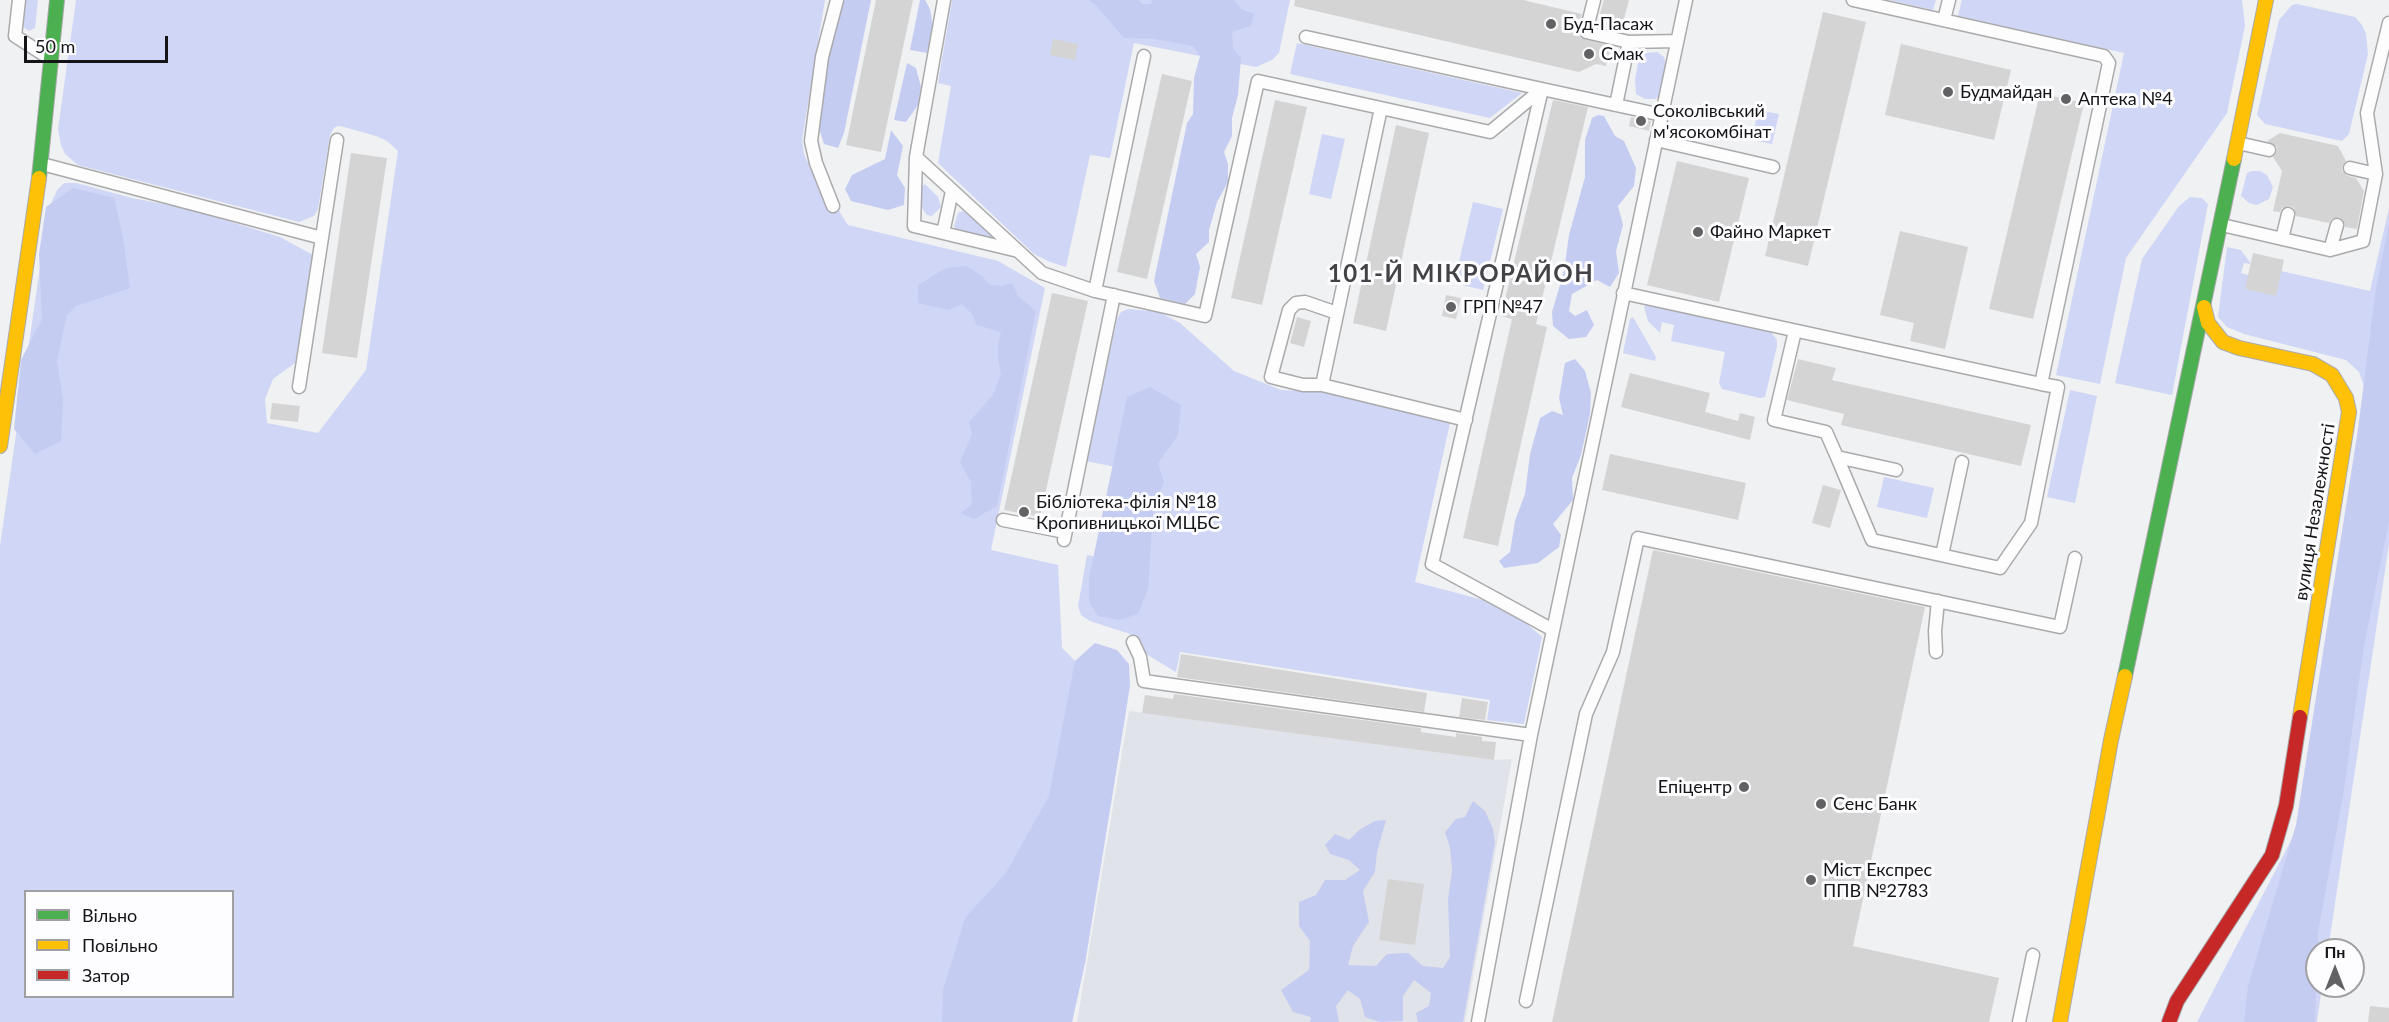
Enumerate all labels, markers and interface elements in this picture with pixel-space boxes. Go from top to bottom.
place label: Буд-Пасаж [1563,13,1653,35]
marker: Буд-Пасаж [1544,17,1558,31]
scale bar [27,24,171,62]
text: 50 m [35,35,75,57]
place label: Смак [1601,43,1644,65]
marker: Смак [1582,47,1596,61]
place label: Будмайдан [1960,81,2052,103]
marker: Будмайдан [1941,85,1955,99]
place label: Аптека №4 [2078,88,2173,110]
marker: Аптека №4 [2059,92,2073,106]
place label: Соколівський м'ясокомбінат [1653,100,1771,142]
marker: Соколівський м'ясокомбінат [1634,114,1648,128]
place label: Файно Маркет [1710,221,1831,243]
marker: Файно Маркет [1691,225,1705,239]
district label: 101-Й МІКРОРАЙОН [1328,260,1594,288]
place label: ГРП №47 [1463,296,1543,318]
marker: ГРП №47 [1444,300,1458,314]
street label: вулиця Незалежності [2290,422,2340,602]
place label: Бібліотека-філія №18 Кропивницької МЦБС [1036,491,1220,534]
marker: Бібліотека-філія №18 Кропивницької МЦБС [1017,505,1031,519]
place label: Епіцентр [1658,776,1732,798]
marker: Епіцентр [1737,780,1751,794]
place label: Сенс Банк [1833,793,1917,815]
marker: Сенс Банк [1814,797,1828,811]
place label: Міст Експрес ППВ №2783 [1823,859,1932,902]
marker: Міст Експрес ППВ №2783 [1804,873,1818,887]
legend [24,890,234,998]
text: Вільно [82,904,137,926]
text: Повільно [82,934,158,956]
north arrow [2305,938,2365,998]
text: Пн [2325,942,2345,961]
text: Затор [82,964,130,986]

